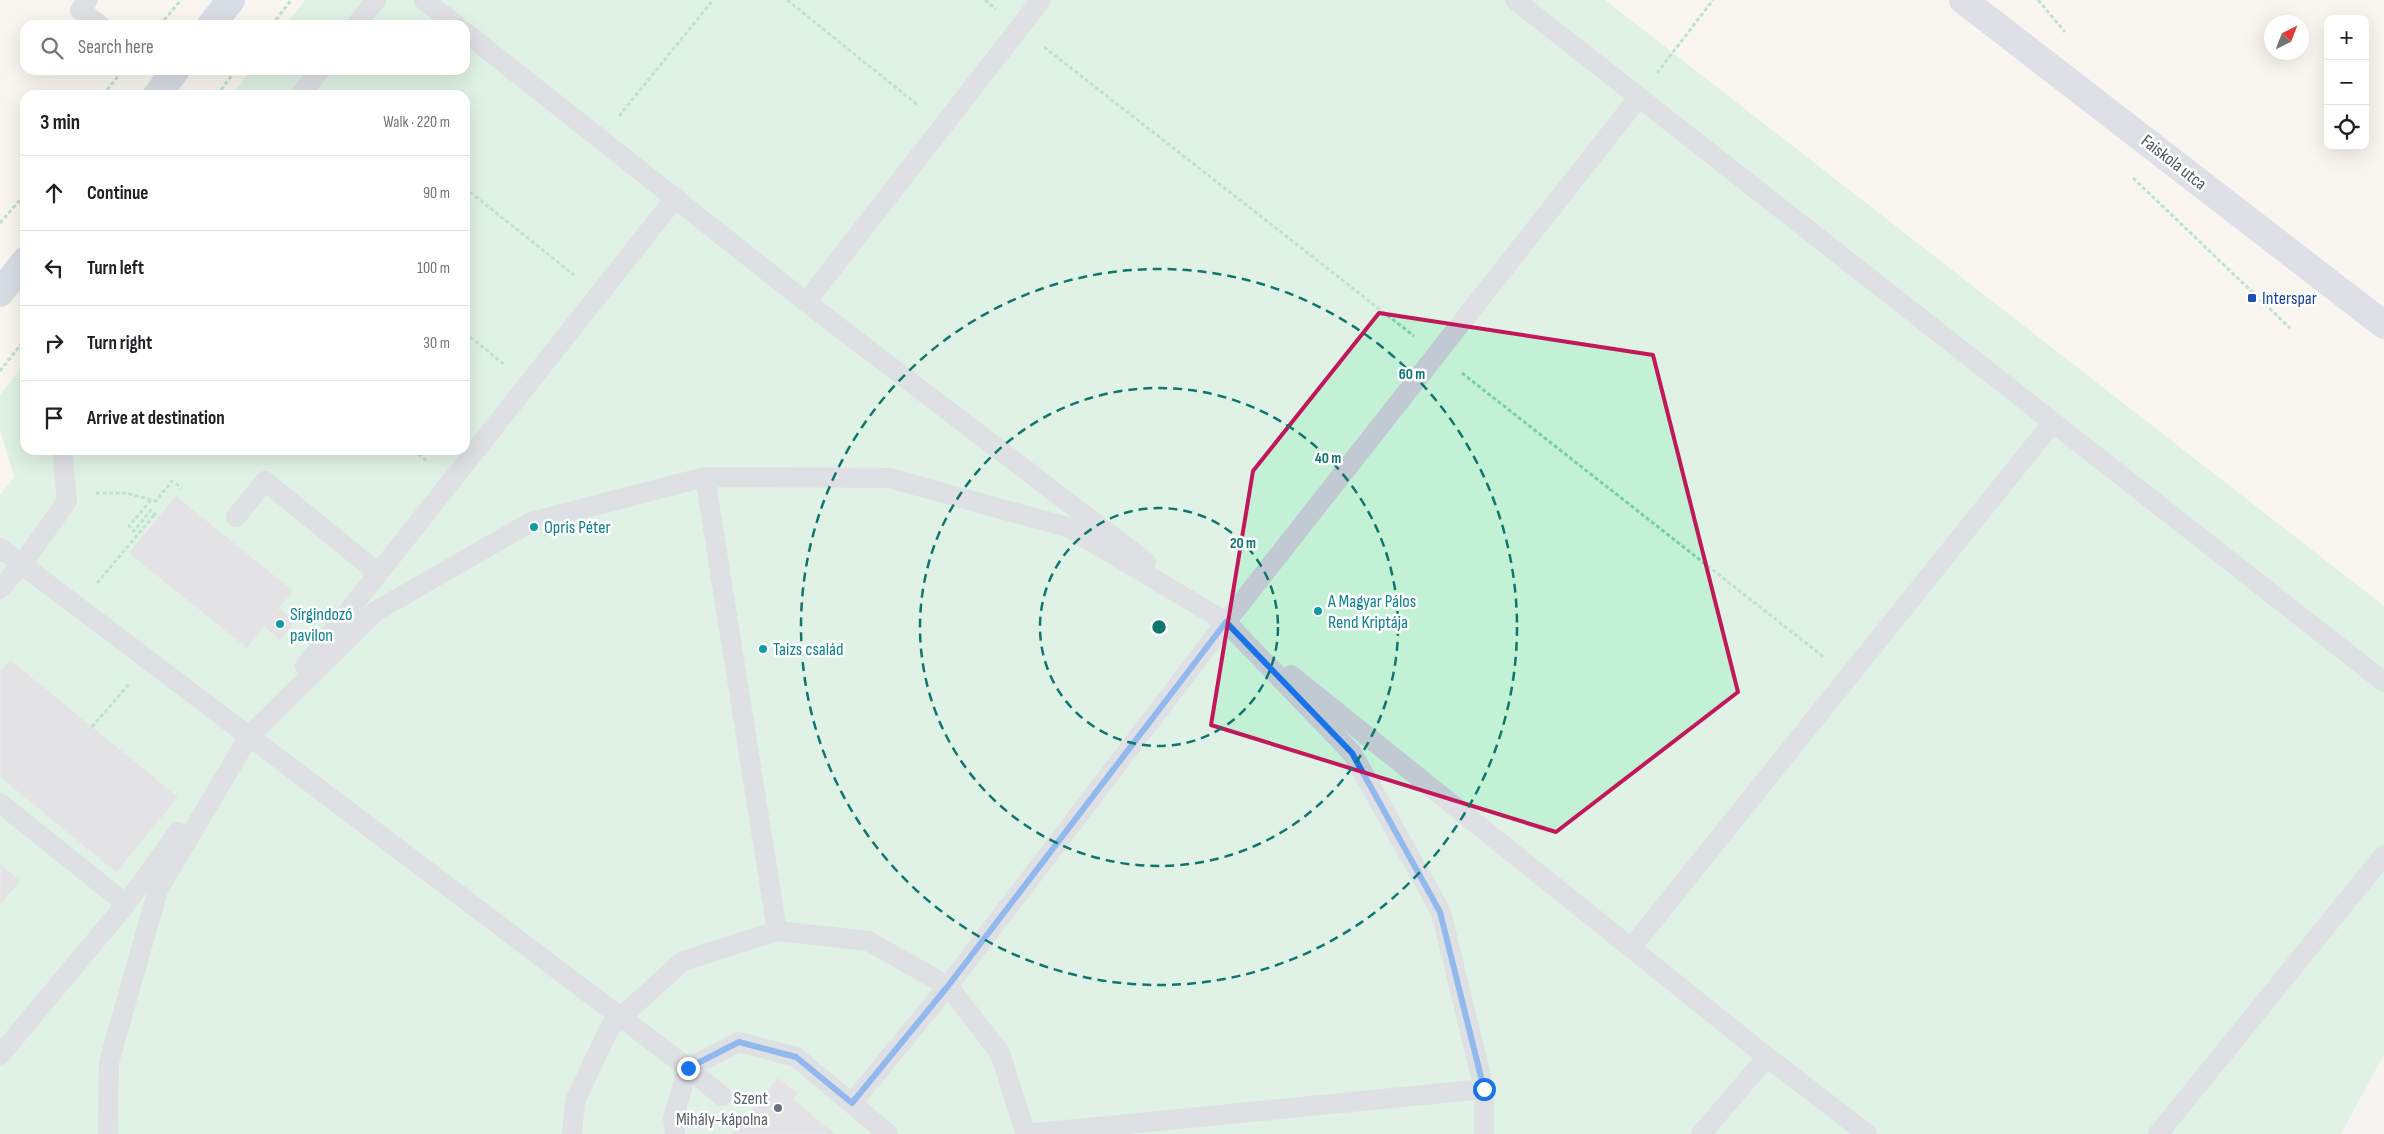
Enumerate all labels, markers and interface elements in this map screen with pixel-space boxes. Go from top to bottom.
north arrow [2264,15,2309,60]
map controls [2324,15,2369,150]
button: + [2324,15,2369,60]
search box [20,20,470,75]
icon: search [38,34,66,62]
text: Search here [78,36,154,59]
button: − [2324,60,2369,105]
button: locate [2324,105,2369,150]
text: 3 min [40,110,80,135]
text: Walk · 220 m [383,113,450,132]
street label: Faiskola utca [2137,130,2211,194]
icon: ahead [40,179,68,207]
text: Continue [87,182,148,205]
text: 90 m [423,184,450,203]
icon: left [40,254,68,282]
text: Turn left [87,257,144,280]
text: 100 m [417,259,450,278]
place label: Interspar [2262,288,2317,309]
marker: Interspar [2246,292,2258,304]
icon: right [40,329,68,357]
text: Turn right [87,332,152,355]
text: 30 m [423,334,450,353]
text: 60 m [1399,365,1425,384]
icon: arrive [40,404,68,432]
text: Arrive at destination [87,407,225,430]
text: 40 m [1315,449,1341,468]
place label: Opris Péter [544,517,611,538]
marker: Opris Péter [528,521,540,533]
text: 20 m [1230,534,1256,553]
place label: A Magyar Pálos Rend Kriptája [1327,591,1416,633]
place label: Sírgindozó pavilon [290,604,352,646]
marker: A Magyar Pálos Rend Kriptája [1312,605,1324,617]
marker: Sírgindozó pavilon [274,618,286,630]
centre of rings [1150,618,1168,636]
place label: Taizs család [773,639,844,660]
marker: Taizs család [757,643,769,655]
route end [677,1057,700,1080]
route start [1473,1078,1496,1101]
place label: Szent Mihály-kápolna [676,1088,769,1130]
marker: Szent Mihály-kápolna [772,1102,784,1114]

